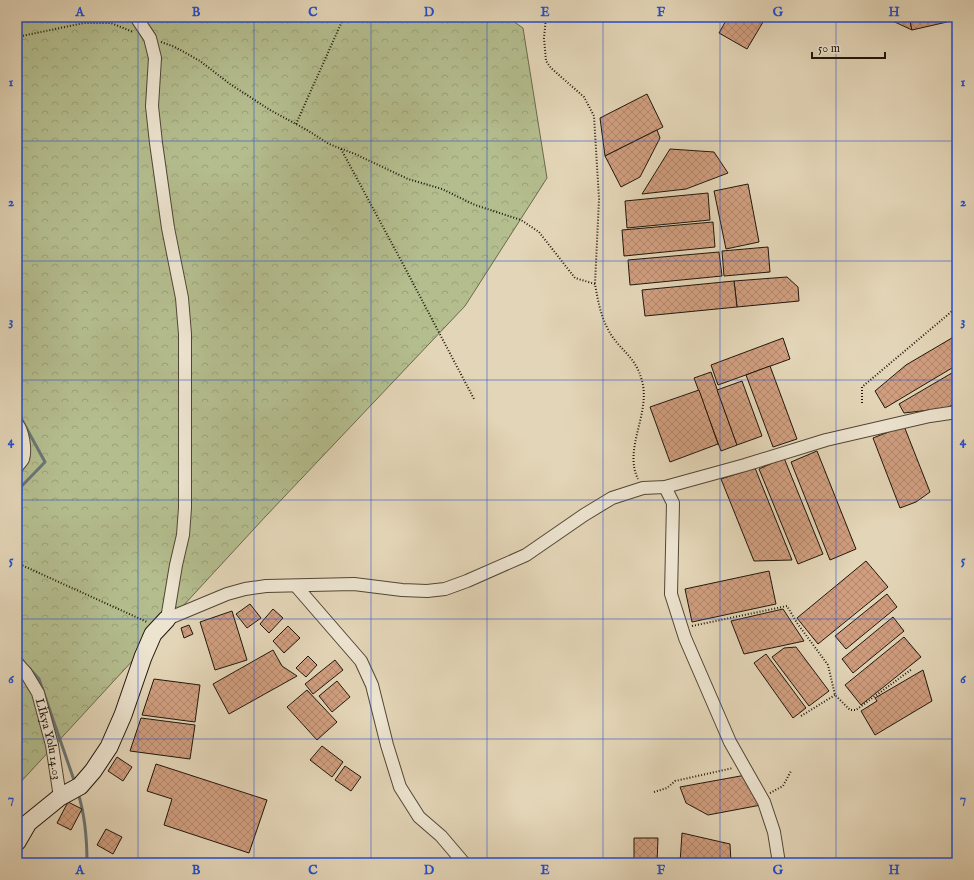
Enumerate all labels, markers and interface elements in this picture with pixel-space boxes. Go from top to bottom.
text: A [75,4,86,21]
text: B [192,4,201,21]
text: C [308,4,318,21]
text: D [424,4,435,21]
text: E [540,4,550,21]
text: F [657,4,666,21]
text: G [773,4,784,21]
text: H [888,4,900,21]
scale bar [812,34,885,60]
text: 50 m [818,41,840,56]
text: 1 [9,74,14,91]
text: 1 [961,74,966,91]
text: 2 [8,194,14,211]
text: 2 [960,194,966,211]
text: 3 [9,313,14,330]
text: 3 [961,313,966,330]
text: 4 [8,433,15,450]
text: 4 [960,433,967,450]
text: 5 [9,552,14,569]
text: 5 [961,552,966,569]
text: 6 [8,671,14,688]
text: 6 [960,671,966,688]
street label: Lİkya Yolu 14.03 [32,697,64,781]
text: 7 [8,791,14,808]
text: 7 [960,791,966,808]
text: A [75,862,86,879]
text: B [192,862,201,879]
text: C [308,862,318,879]
text: D [424,862,435,879]
text: E [540,862,550,879]
text: F [657,862,666,879]
text: G [773,862,784,879]
text: H [888,862,900,879]

